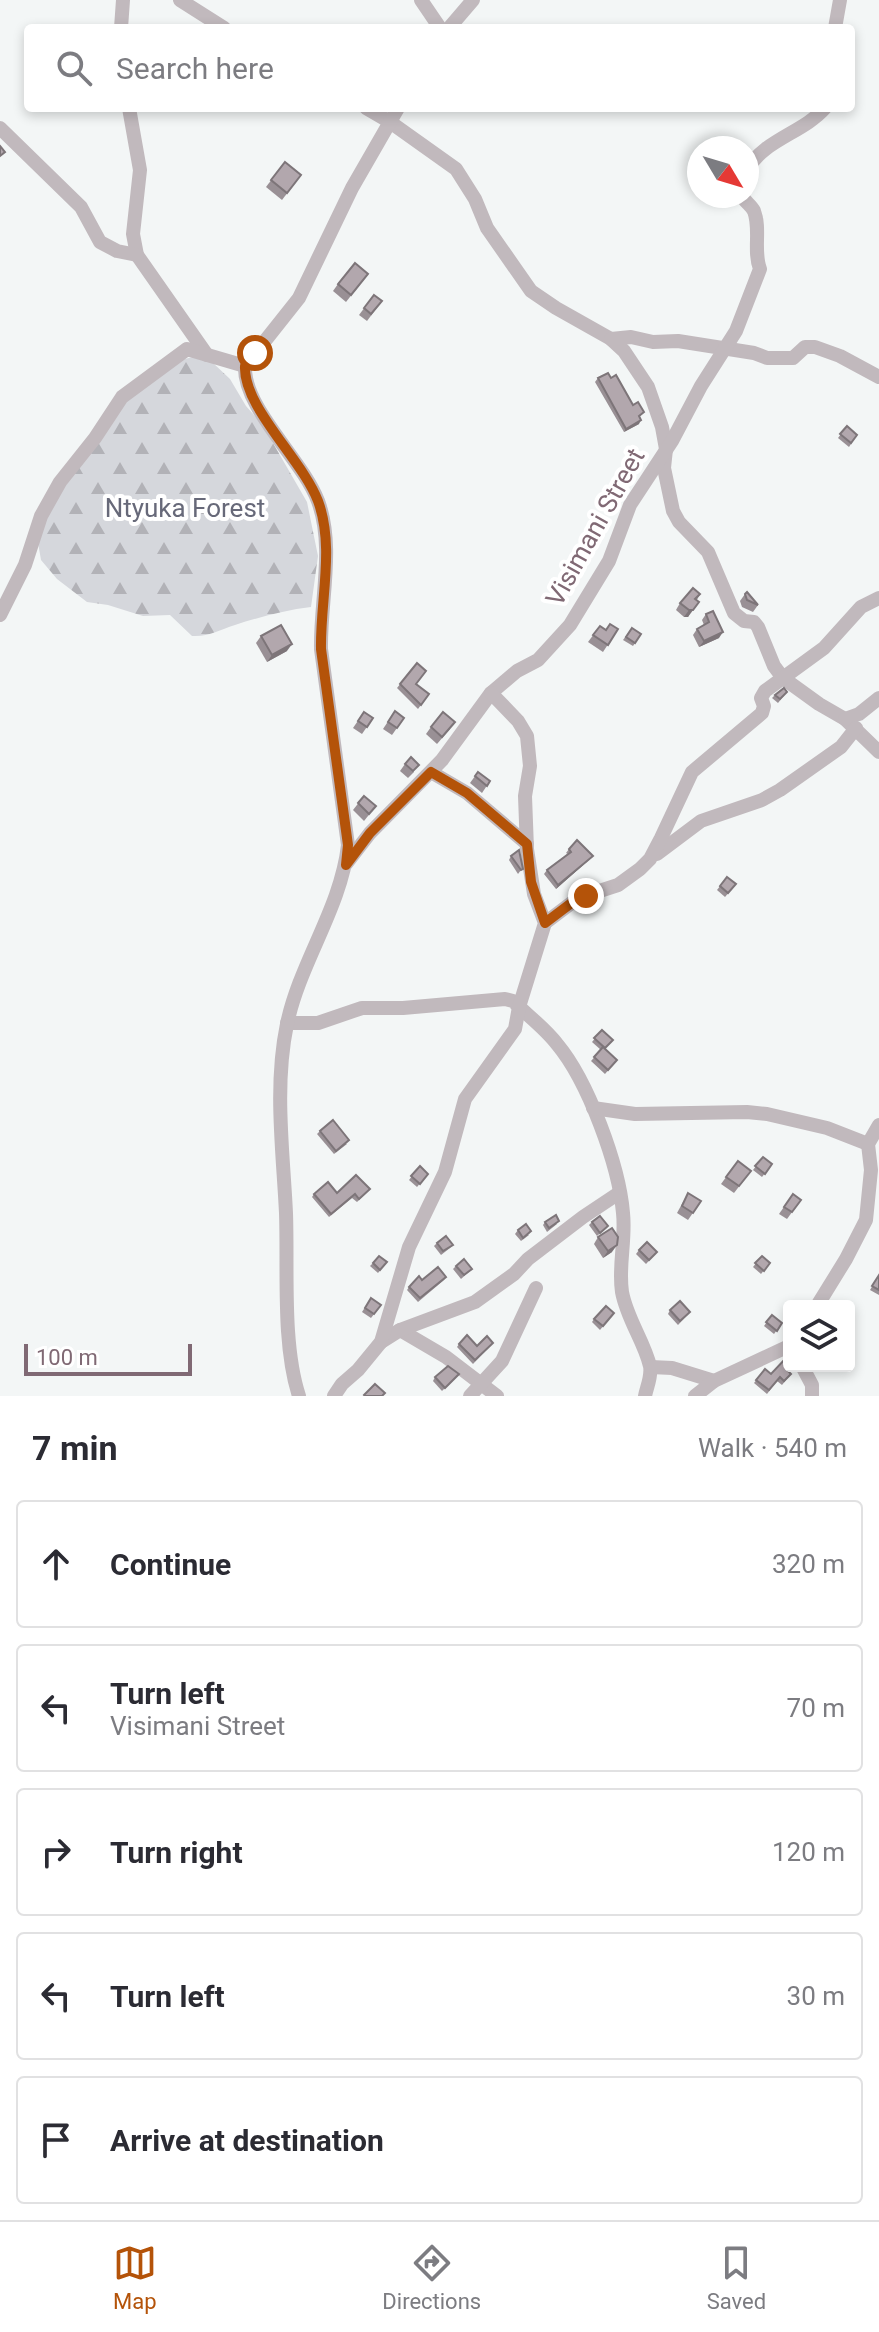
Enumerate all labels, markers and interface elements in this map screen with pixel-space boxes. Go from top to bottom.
search box [24,24,855,112]
icon: search [52,46,96,90]
text: Search here [116,51,274,86]
north arrow [687,136,759,208]
route start [237,335,273,371]
street label: Visimani Street [539,443,651,611]
park label: Ntyuka Forest [105,493,265,523]
route end [568,878,604,914]
map controls [783,1300,855,1372]
button: layers [783,1300,855,1372]
scale bar [24,1340,192,1376]
text: 100 m [36,1345,98,1370]
text: 7 min [32,1428,117,1468]
text: Walk · 540 m [698,1433,847,1463]
icon: ahead [34,1542,78,1586]
text: Continue [110,1547,231,1582]
text: 320 m [772,1549,845,1579]
text: Turn left [110,1676,225,1711]
icon: left [34,1686,78,1730]
text: 70 m [787,1693,845,1723]
text: Visimani Street [110,1711,285,1741]
icon: right [34,1830,78,1874]
text: Turn right [110,1835,243,1870]
text: 120 m [772,1837,845,1867]
icon: left [34,1974,78,2018]
text: Turn left [110,1979,225,2014]
text: 30 m [787,1981,845,2011]
icon: arrive [34,2118,78,2162]
text: Arrive at destination [110,2123,384,2158]
tab: Map [113,2241,157,2314]
tab: Directions [382,2241,481,2314]
tab: Saved [707,2241,766,2314]

